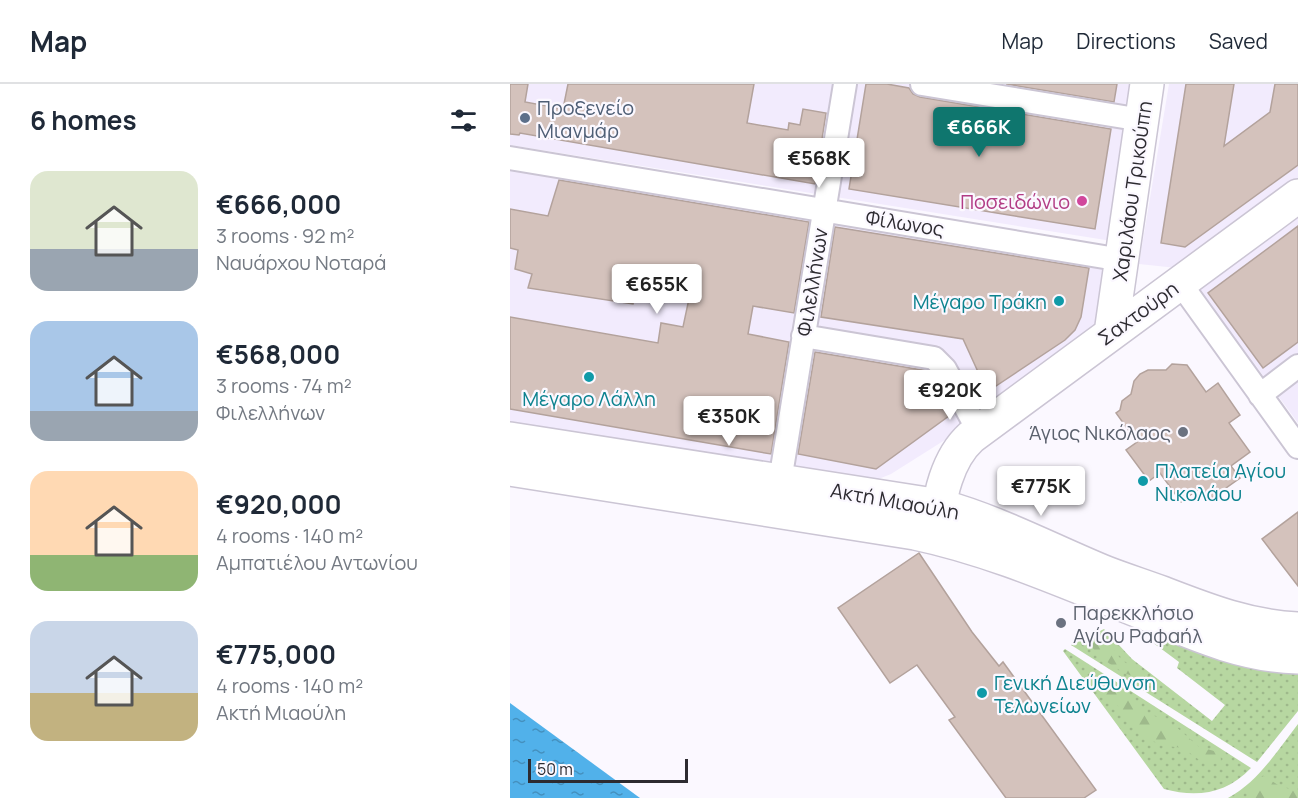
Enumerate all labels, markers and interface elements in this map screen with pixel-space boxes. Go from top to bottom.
text: Map [30,22,87,60]
text: Map [1002,27,1043,55]
text: Directions [1076,27,1176,55]
text: Saved [1209,27,1268,55]
place label: Προξενείο Μιανμάρ [537,94,634,144]
street label: Χαριλάου Τρικούπη [1106,99,1158,283]
text: 6 homes [30,102,137,138]
icon: filters [447,104,480,137]
pin: €666K [937,107,1021,158]
marker: Προξενείο Μιανμάρ [518,111,532,125]
text: €666K [947,113,1011,140]
pin: €568K [777,138,861,189]
text: €568K [788,144,851,171]
text: €666,000 [216,186,341,222]
place label: Ποσειδώνιο [960,188,1070,215]
marker: Ποσειδώνιο [1075,194,1089,208]
icon: home [78,195,150,267]
street label: Φίλωνος [864,203,946,243]
text: 3 rooms · 92 m² [216,222,355,249]
street label: Φιλελλήνων [790,226,834,338]
text: Ναυάρχου Νοταρά [216,249,387,276]
pin: €655K [615,264,699,315]
text: €655K [626,270,688,297]
street label: Σαχτούρη [1092,275,1184,351]
place label: Μέγαρο Τράκη [913,288,1047,315]
marker: Μέγαρο Τράκη [1052,294,1066,308]
text: €568,000 [216,336,340,372]
icon: home [78,345,150,417]
marker: Μέγαρο Λάλλη [582,370,596,384]
pin: €920K [908,370,992,421]
text: 3 rooms · 74 m² [216,372,352,399]
text: €920K [918,376,982,403]
place label: Μέγαρο Λάλλη [522,385,656,412]
pin: €350K [687,396,771,447]
text: Φιλελλήνων [216,399,325,426]
text: €350K [697,402,761,429]
place label: Άγιος Νικόλαος [1029,419,1171,446]
marker: Άγιος Νικόλαος [1176,425,1190,439]
place label: Πλατεία Αγίου Νικολάου [1155,457,1286,507]
pin: €775K [999,466,1083,517]
text: €775K [1011,472,1071,499]
marker: Πλατεία Αγίου Νικολάου [1136,474,1150,488]
street label: Ακτή Μιαούλη [829,476,961,526]
text: €920,000 [216,486,342,522]
icon: home [78,495,150,567]
text: 4 rooms · 140 m² [216,522,363,549]
text: Αμπατιέλου Αντωνίου [216,549,418,576]
place label: Παρεκκλήσιο Αγίου Ραφαήλ [1073,599,1203,649]
marker: Παρεκκλήσιο Αγίου Ραφαήλ [1054,616,1068,630]
text: €775,000 [216,636,336,672]
icon: home [78,645,150,717]
place label: Γενική Διεύθυνση Τελωνείων [994,669,1156,719]
text: 4 rooms · 140 m² [216,672,363,699]
marker: Γενική Διεύθυνση Τελωνείων [975,686,989,700]
text: Ακτή Μιαούλη [216,699,346,726]
scale bar [528,756,688,784]
text: 50 m [537,758,573,780]

